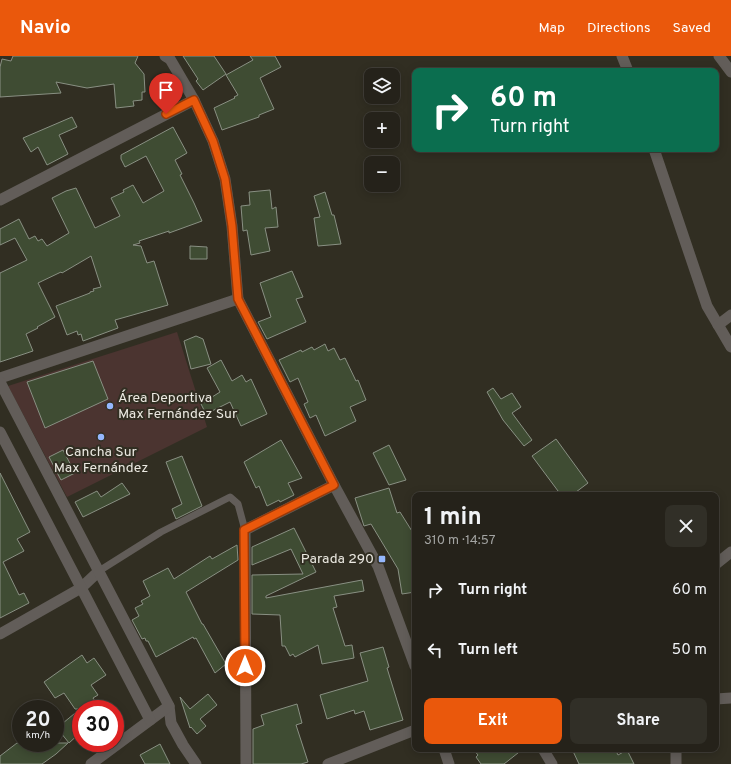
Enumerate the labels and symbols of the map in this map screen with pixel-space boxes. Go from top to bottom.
pin [149,73,183,114]
place label: Área Deportiva Max Fernández Sur [118,389,238,423]
marker: Área Deportiva Max Fernández Sur [105,401,115,411]
marker: Cancha Sur Max Fernández [96,432,106,442]
place label: Cancha Sur Max Fernández [54,444,148,477]
place label: Parada 290 [301,551,374,568]
marker: Parada 290 [377,554,387,564]
position arrow [224,645,266,687]
speed limit sign: 30 [72,700,124,752]

